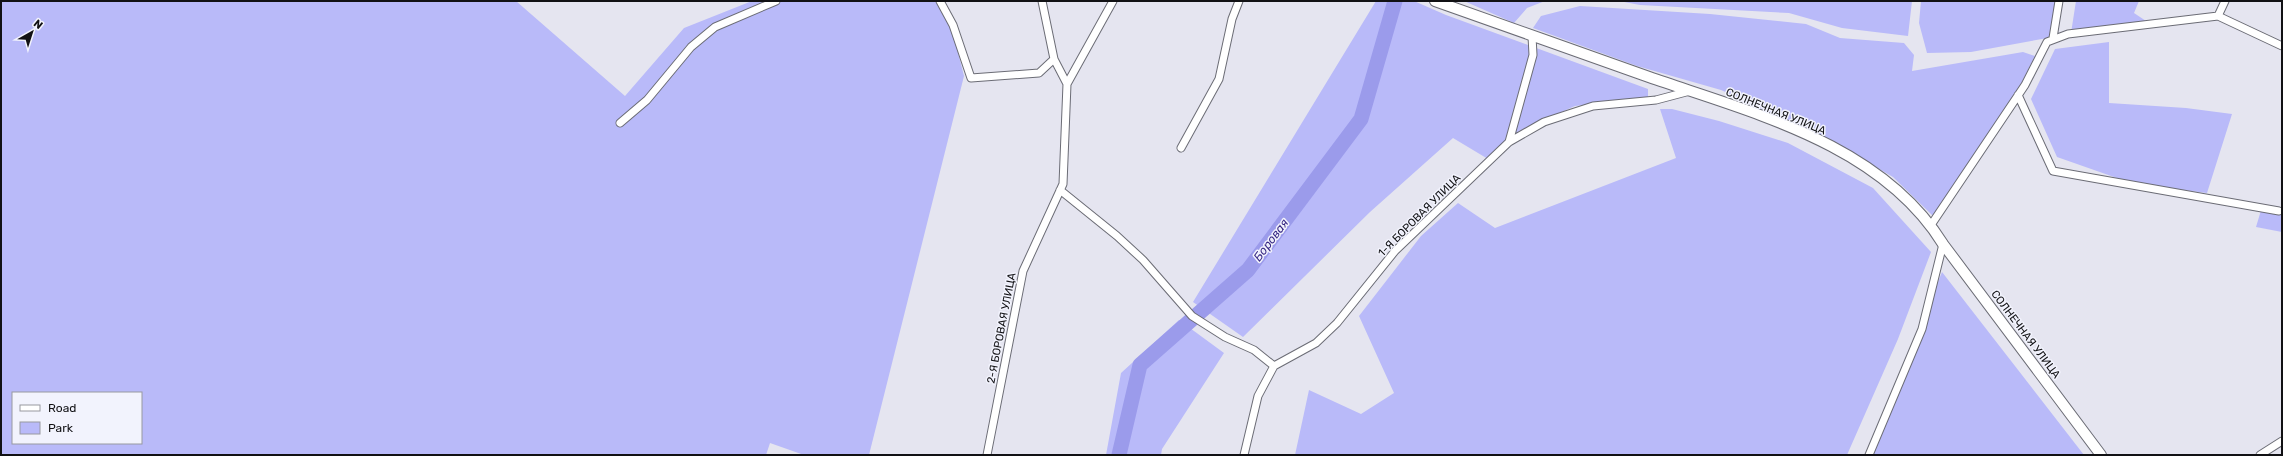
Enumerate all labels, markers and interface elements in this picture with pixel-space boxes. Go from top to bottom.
north arrow [12,12,52,52]
text: N [31,17,45,32]
street label: СОЛНЕЧНАЯ УЛИЦА [1724,85,1828,138]
street label: 1-Я БОРОВАЯ УЛИЦА [1375,171,1464,259]
water label: Боровая [1251,216,1292,264]
street label: 2-Я БОРОВАЯ УЛИЦА [984,271,1019,385]
street label: СОЛНЕЧНАЯ УЛИЦА [1988,288,2063,381]
legend [12,392,142,444]
text: Road [48,401,76,415]
text: Park [48,421,74,435]

